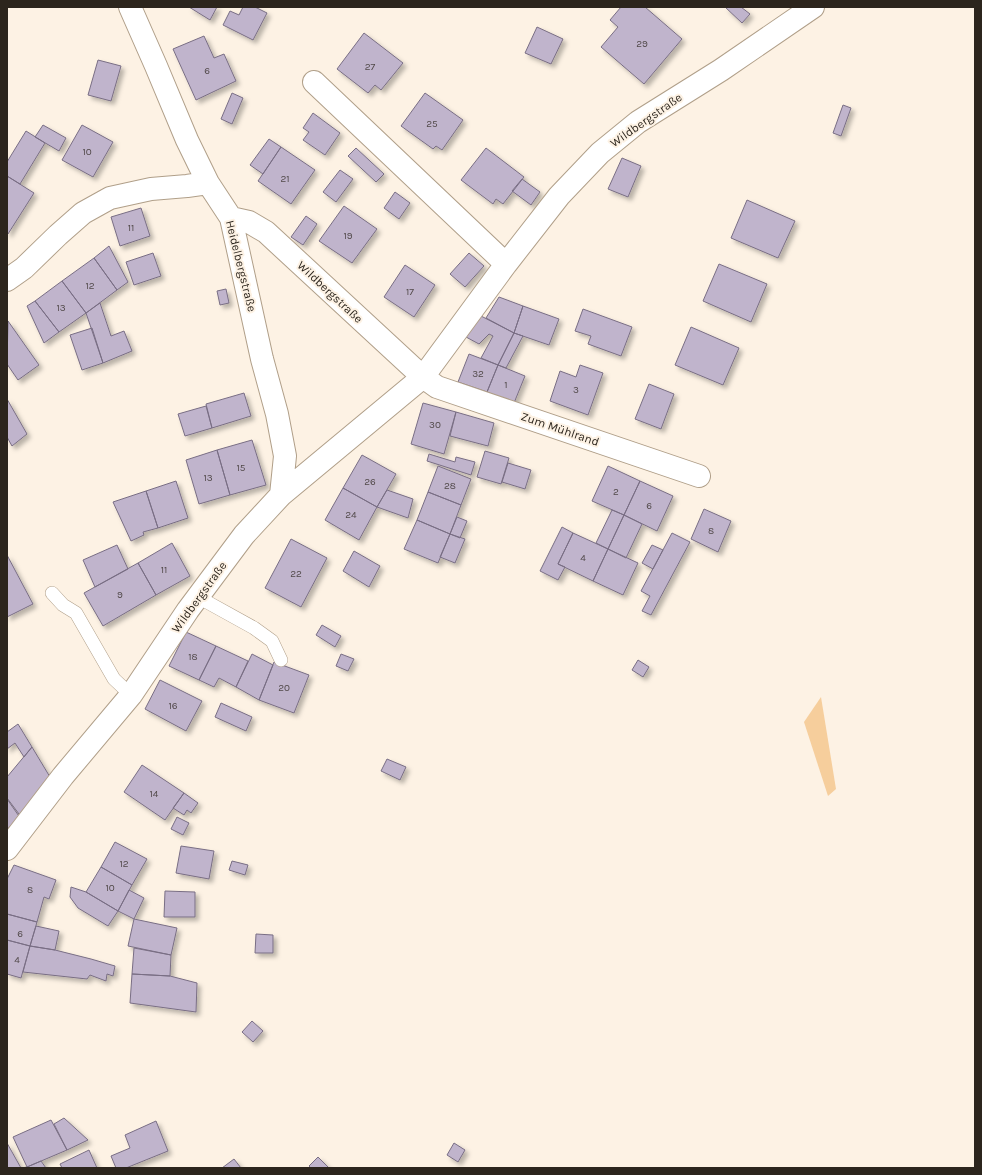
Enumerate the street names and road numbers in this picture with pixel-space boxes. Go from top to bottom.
street label: Wildbergstraße [607,90,685,150]
street label: Heidelbergstraße [223,219,259,313]
street label: Wildbergstraße [294,258,366,326]
street label: Zum Mühlrand [519,409,601,449]
street label: Wildbergstraße [169,559,229,635]

